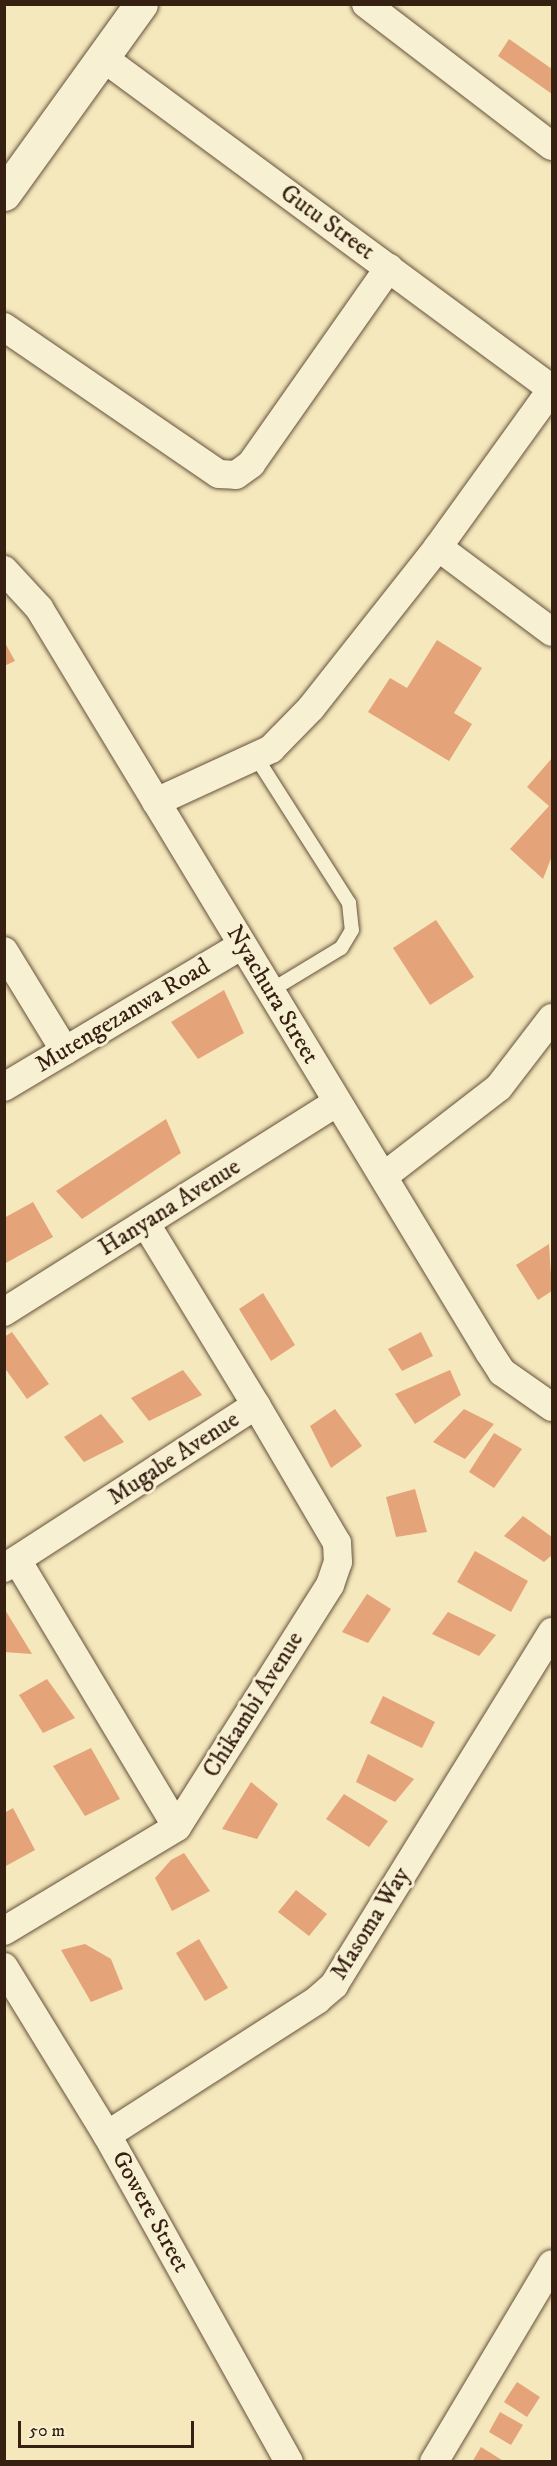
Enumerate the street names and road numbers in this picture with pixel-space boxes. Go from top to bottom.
street label: Gutu Street [274,179,380,267]
street label: Nyachura Street [219,921,325,1069]
street label: Mutengezanwa Road [31,953,215,1079]
street label: Hanyana Avenue [94,1153,246,1263]
street label: Mugabe Avenue [103,1406,245,1512]
street label: Chikambi Avenue [198,1627,310,1783]
street label: Masoma Way [325,1862,417,1986]
street label: Gowere Street [105,2146,195,2278]

